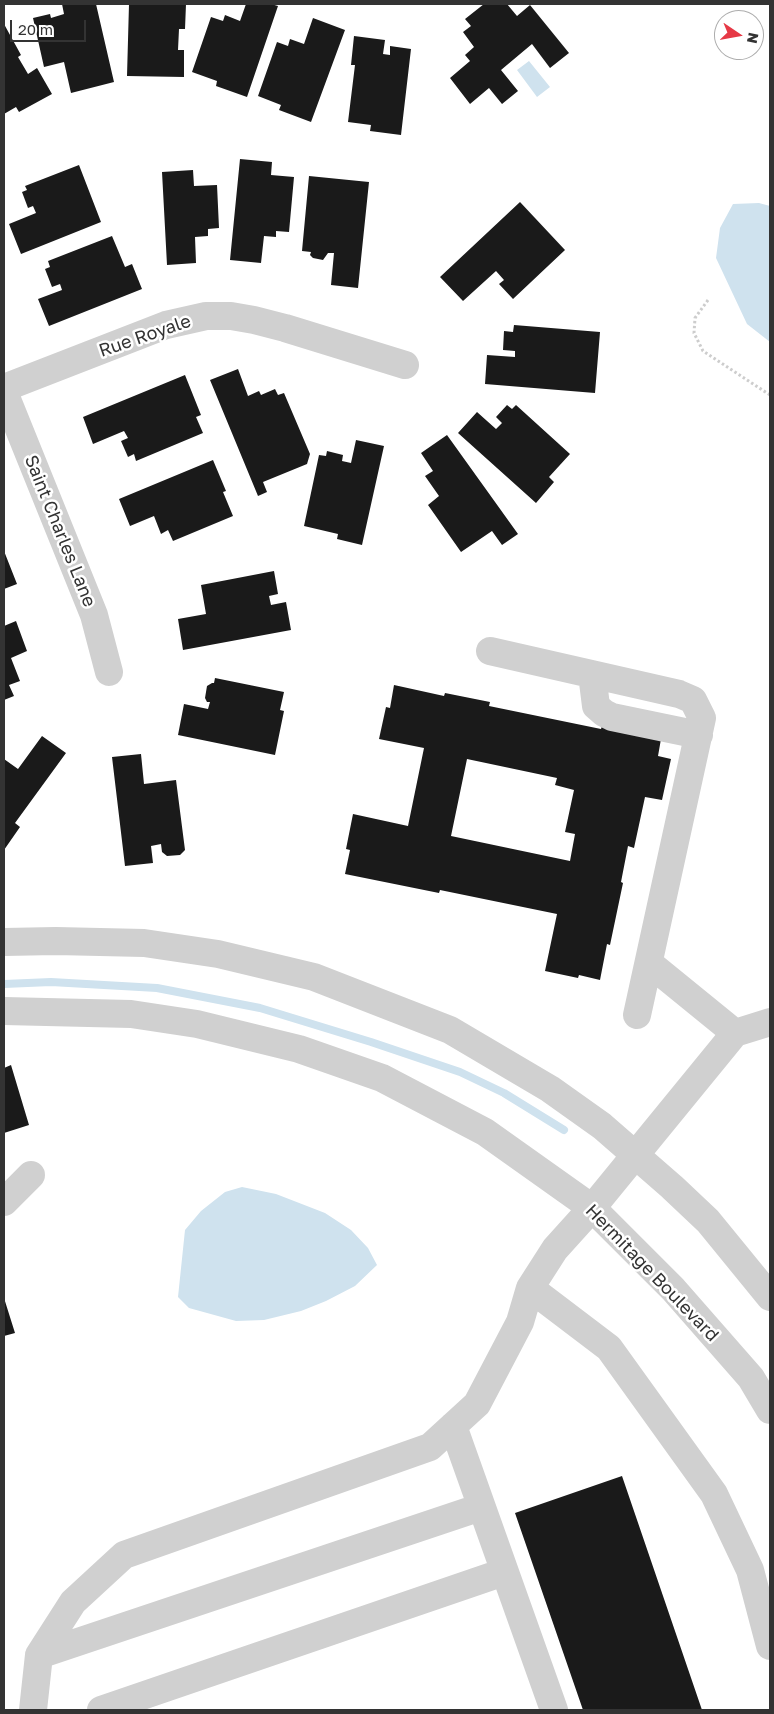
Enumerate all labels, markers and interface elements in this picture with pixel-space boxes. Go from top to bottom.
scale bar [12,10,89,42]
north arrow [714,10,764,60]
text: 20 m [18,20,53,38]
text: N [744,31,763,45]
street label: Rue Royale [96,310,194,362]
street label: Saint Charles Lane [20,452,100,610]
street label: Hermitage Boulevard [581,1200,723,1346]

